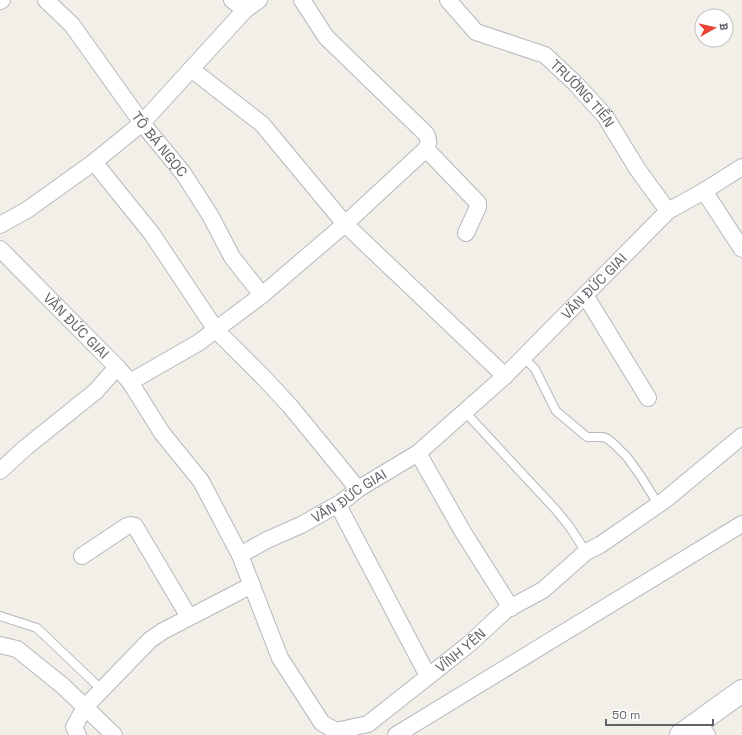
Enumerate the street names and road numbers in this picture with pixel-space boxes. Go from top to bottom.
street label: TRƯỜNG TIẾN [546,56,619,130]
street label: TÔ BÁ NGỌC [128,108,191,181]
street label: VĂN ĐỨC GIAI [557,249,631,323]
street label: VĂN ĐỨC GIAI [39,289,113,363]
street label: VĂN ĐỨC GIAI [308,465,390,526]
street label: VĨNH YÊN [432,624,489,676]

